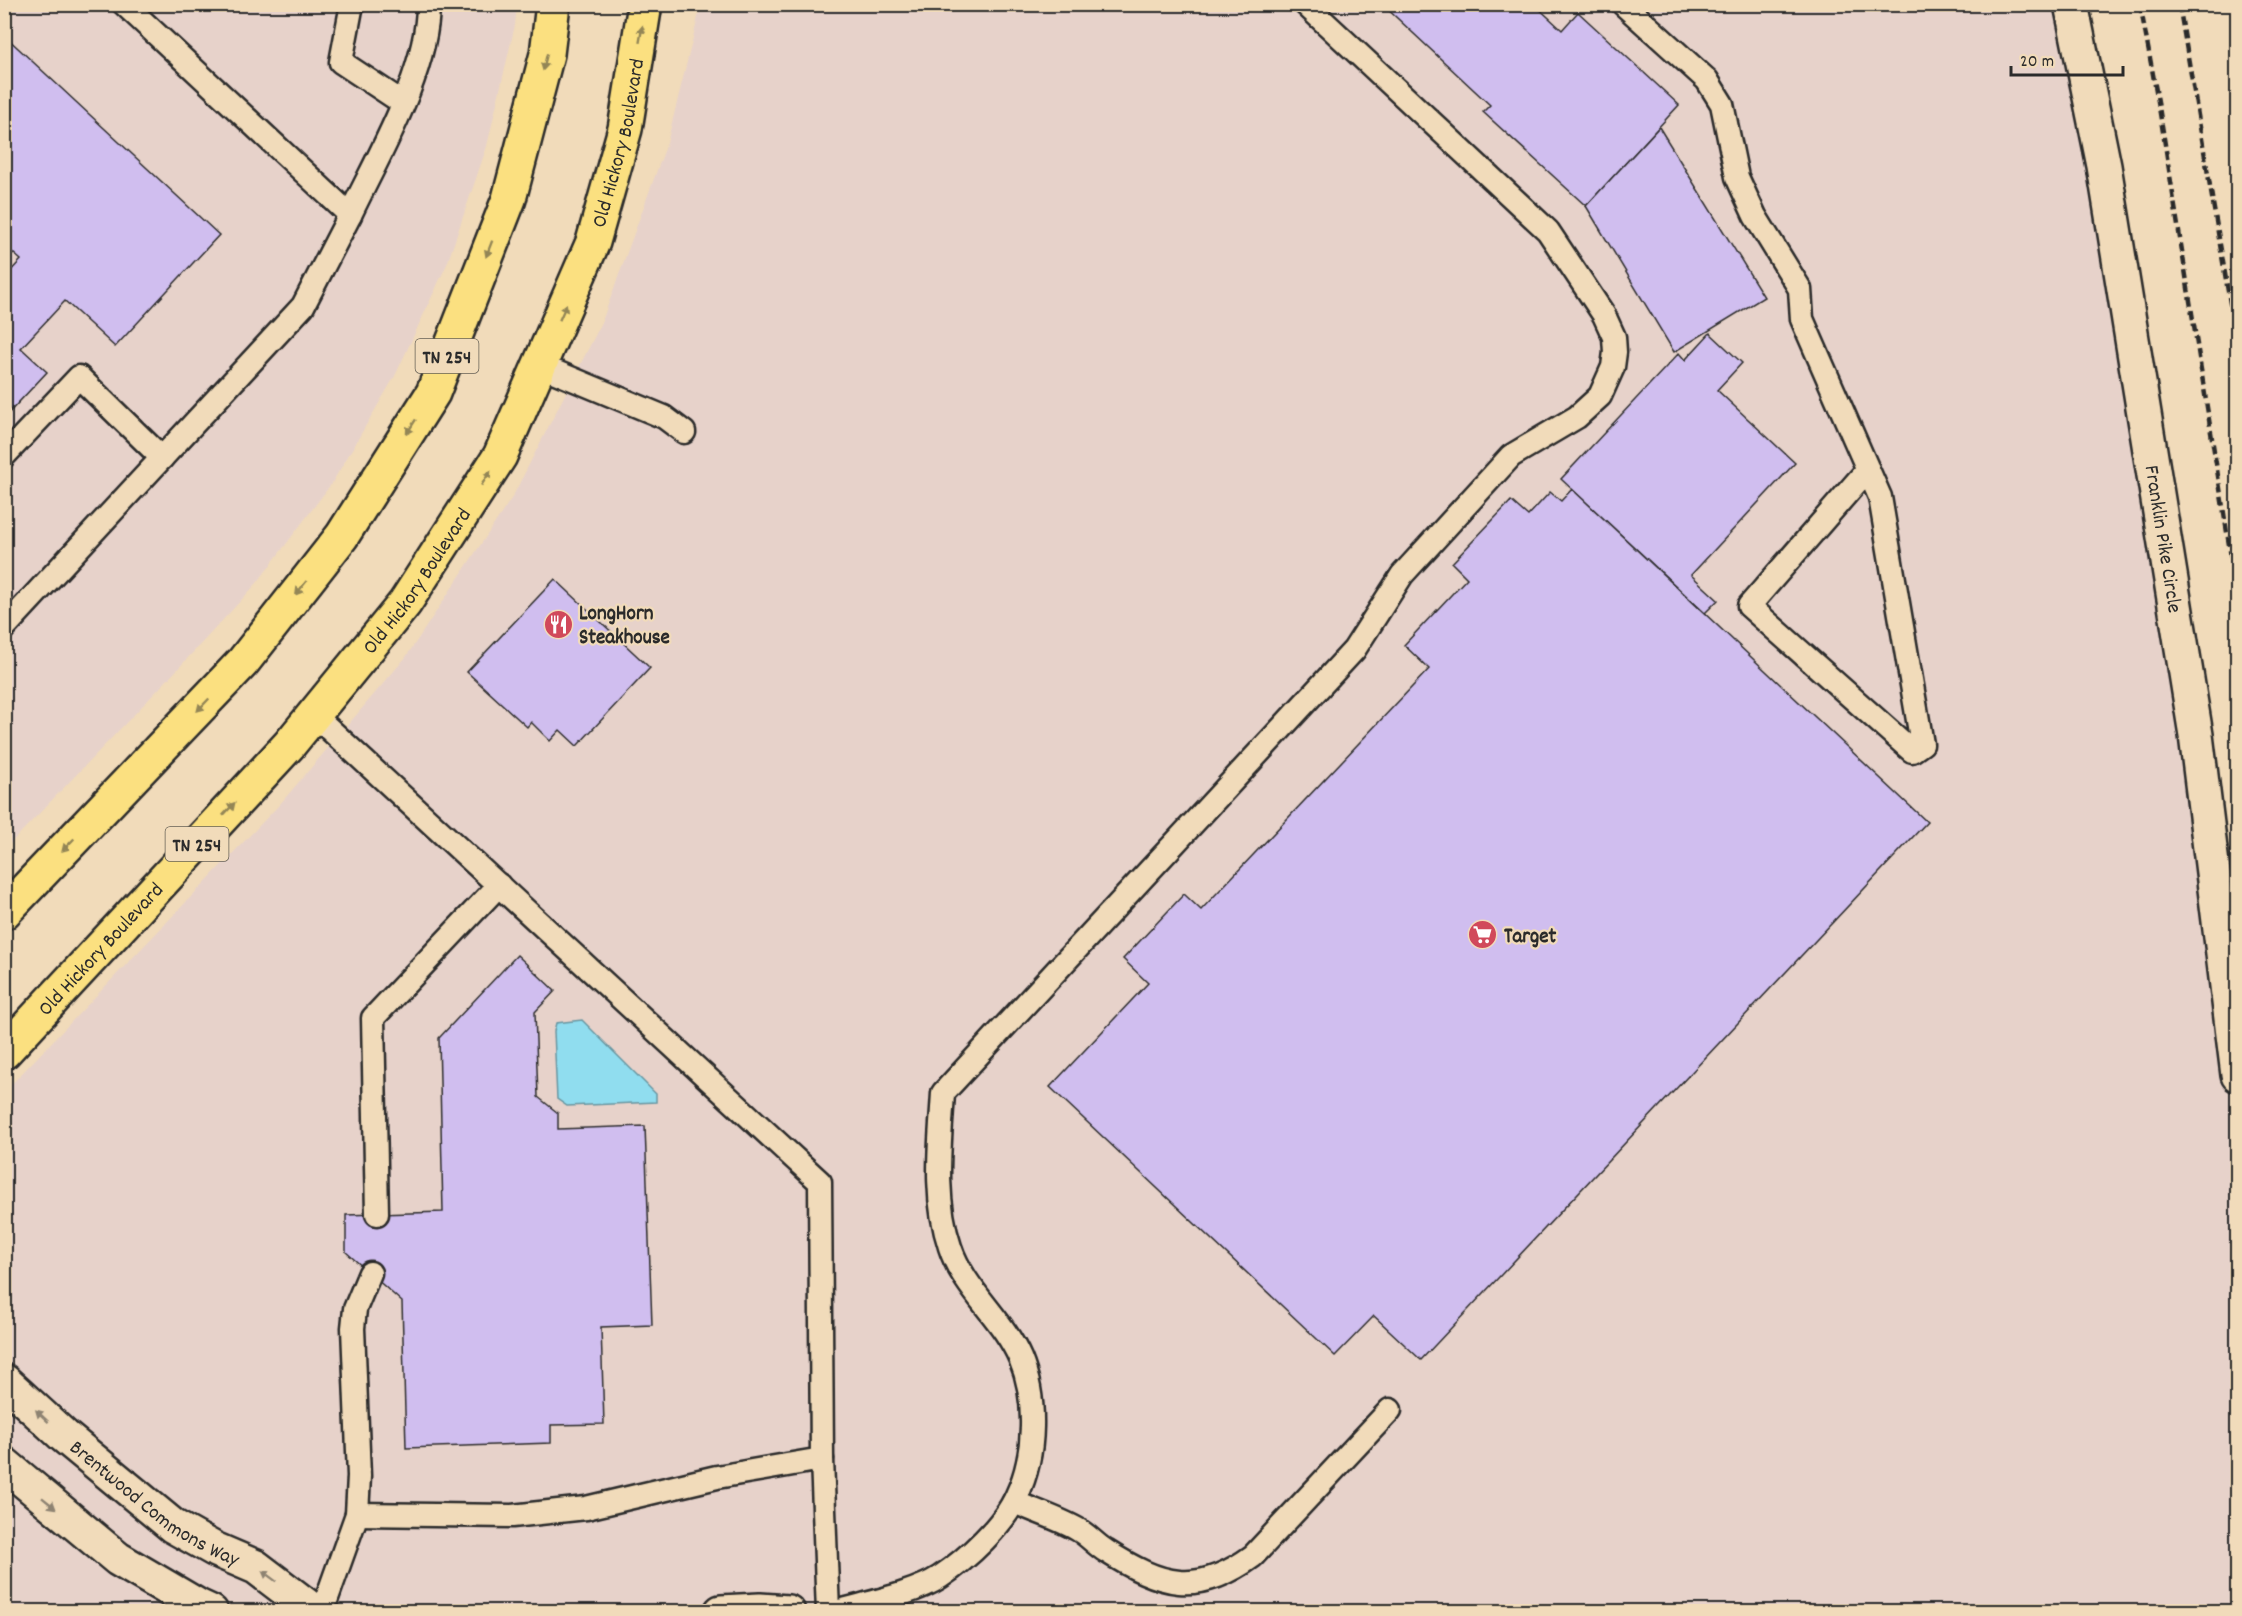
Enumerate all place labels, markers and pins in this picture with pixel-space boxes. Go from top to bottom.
place label: LongHorn Steakhouse [579,600,670,654]
restaurant icon: LongHorn Steakhouse [542,608,574,640]
supermarket icon: Target [1467,919,1499,951]
place label: Target [1504,923,1556,953]

